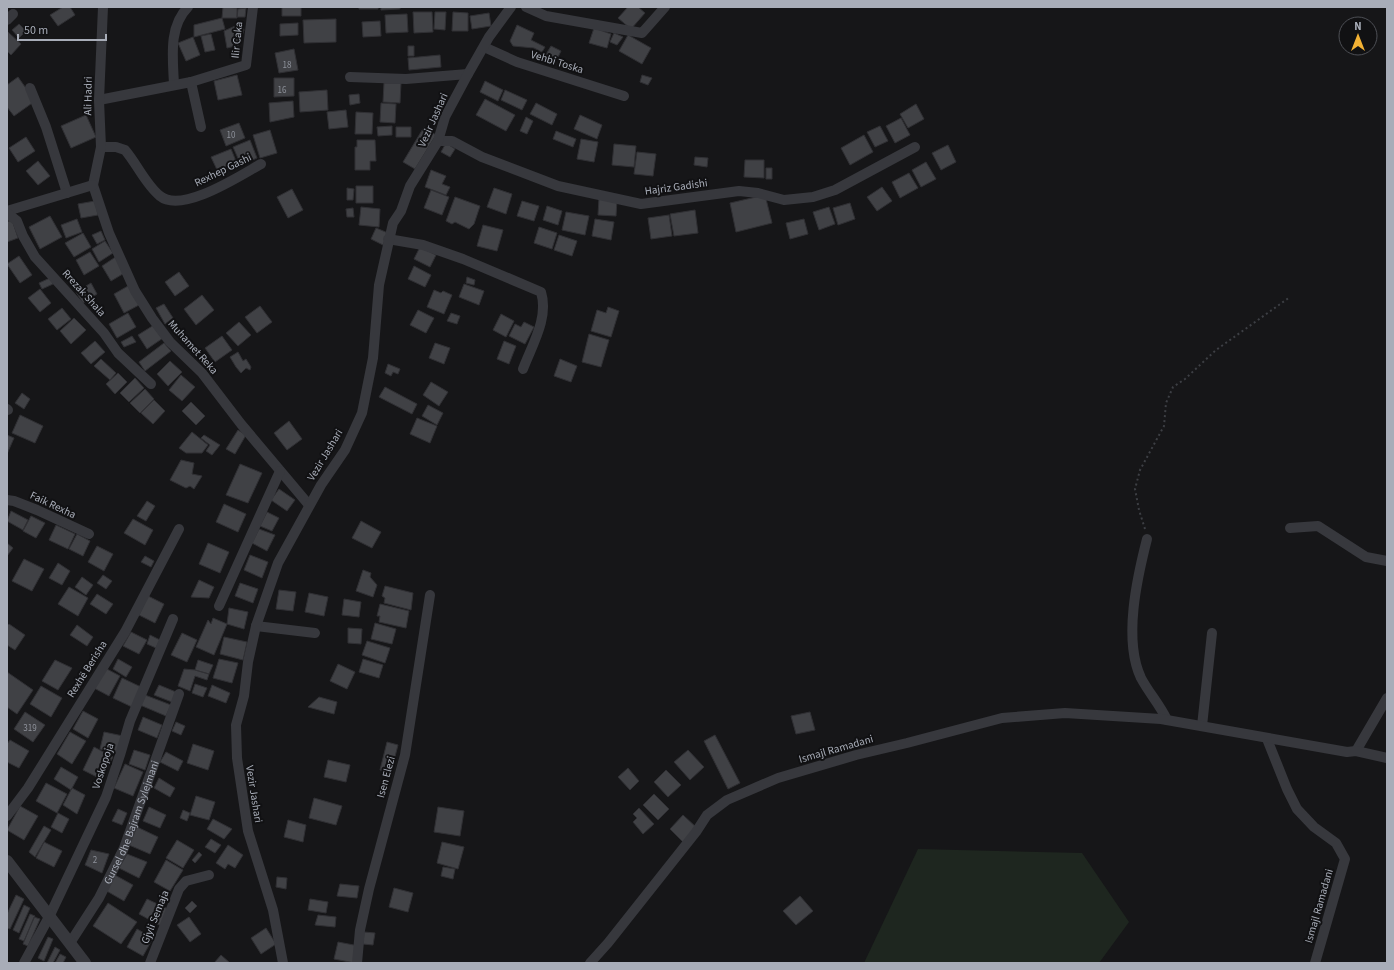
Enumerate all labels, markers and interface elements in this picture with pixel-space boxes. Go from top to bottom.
scale bar [18,16,106,42]
north arrow [1338,16,1378,56]
text: N [1354,19,1362,34]
street label: Ilir Caka [228,21,246,59]
text: 50 m [24,22,48,39]
street label: Vehbi Toska [529,47,585,77]
house number: 18 [283,59,292,72]
street label: Ali Hadri [80,76,96,116]
house number: 16 [278,84,287,97]
street label: Vezir Jashari [414,91,452,149]
house number: 10 [227,129,236,142]
street label: Rexhep Gashi [192,150,254,190]
street label: Hajriz Gadishi [644,175,708,199]
street label: Rrezak Shala [59,266,109,320]
street label: Muhamet Reka [165,317,221,377]
street label: Vezir Jashari [304,426,346,484]
street label: Faik Rexha [28,488,78,522]
street label: Rexhë Berisha [64,638,110,700]
house number: 319 [23,722,37,735]
street label: Ismajl Ramadani [797,731,875,767]
street label: Voskopoja [89,741,117,791]
street label: Isen Elezi [373,754,399,800]
street label: Gursel dhe Bajram Sylejmani [100,758,162,887]
street label: Vezir Jashari [242,764,266,824]
house number: 2 [93,854,98,867]
street label: Ismajl Ramadani [1301,867,1337,945]
street label: Gjyli Semaja [137,888,173,946]

